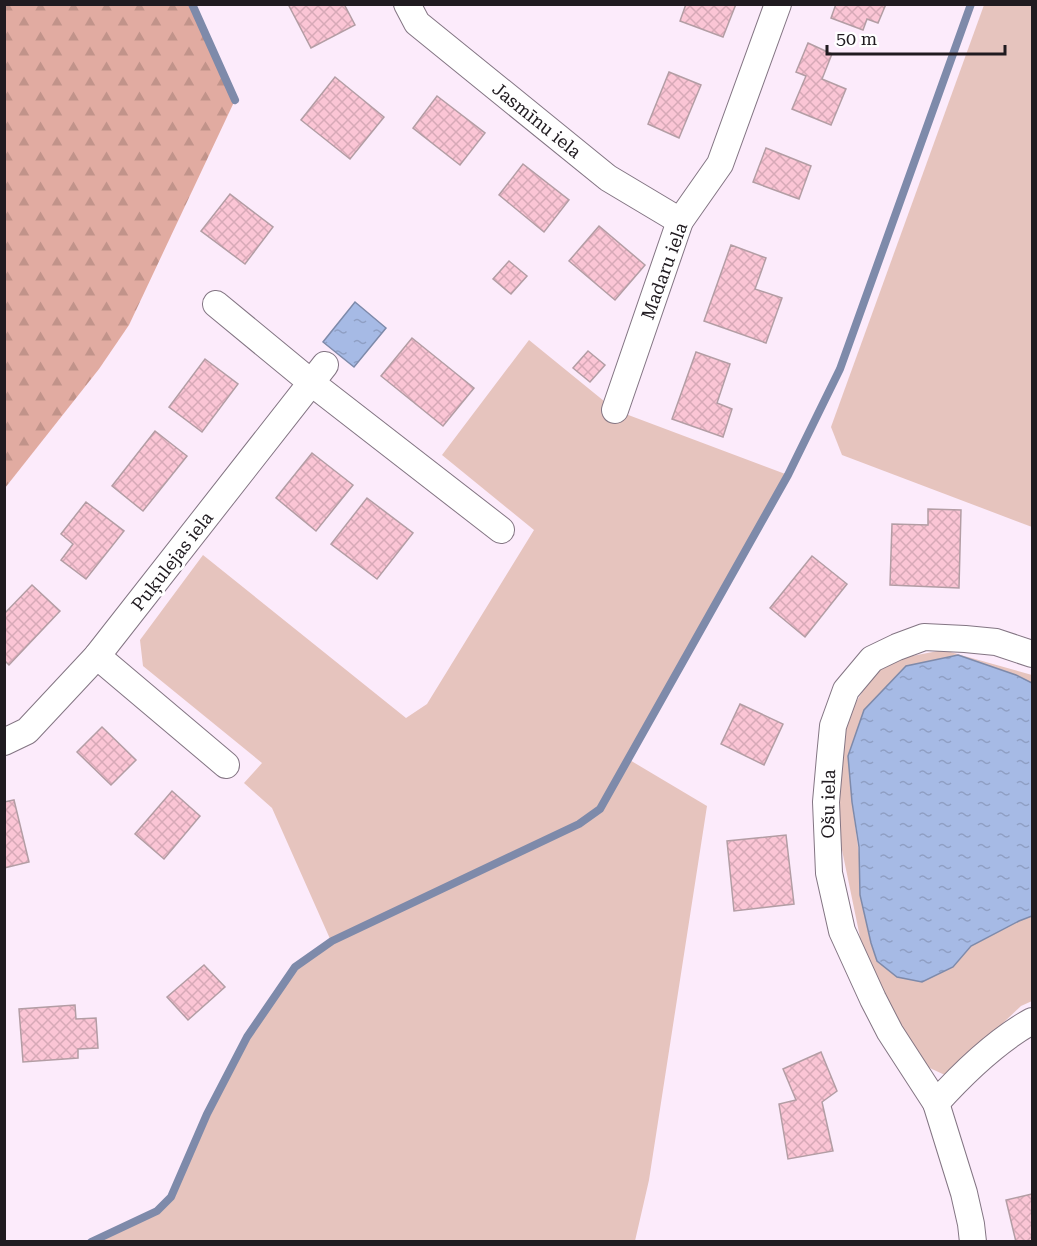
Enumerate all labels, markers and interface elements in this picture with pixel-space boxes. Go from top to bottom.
scale bar [827,18,1006,56]
text: 50 m [836,28,877,49]
street label: Jasmīnu iela [488,78,586,162]
street label: Madaru iela [637,219,691,322]
street label: Puķulejas iela [127,507,218,615]
street label: Ošu iela [817,769,839,839]

